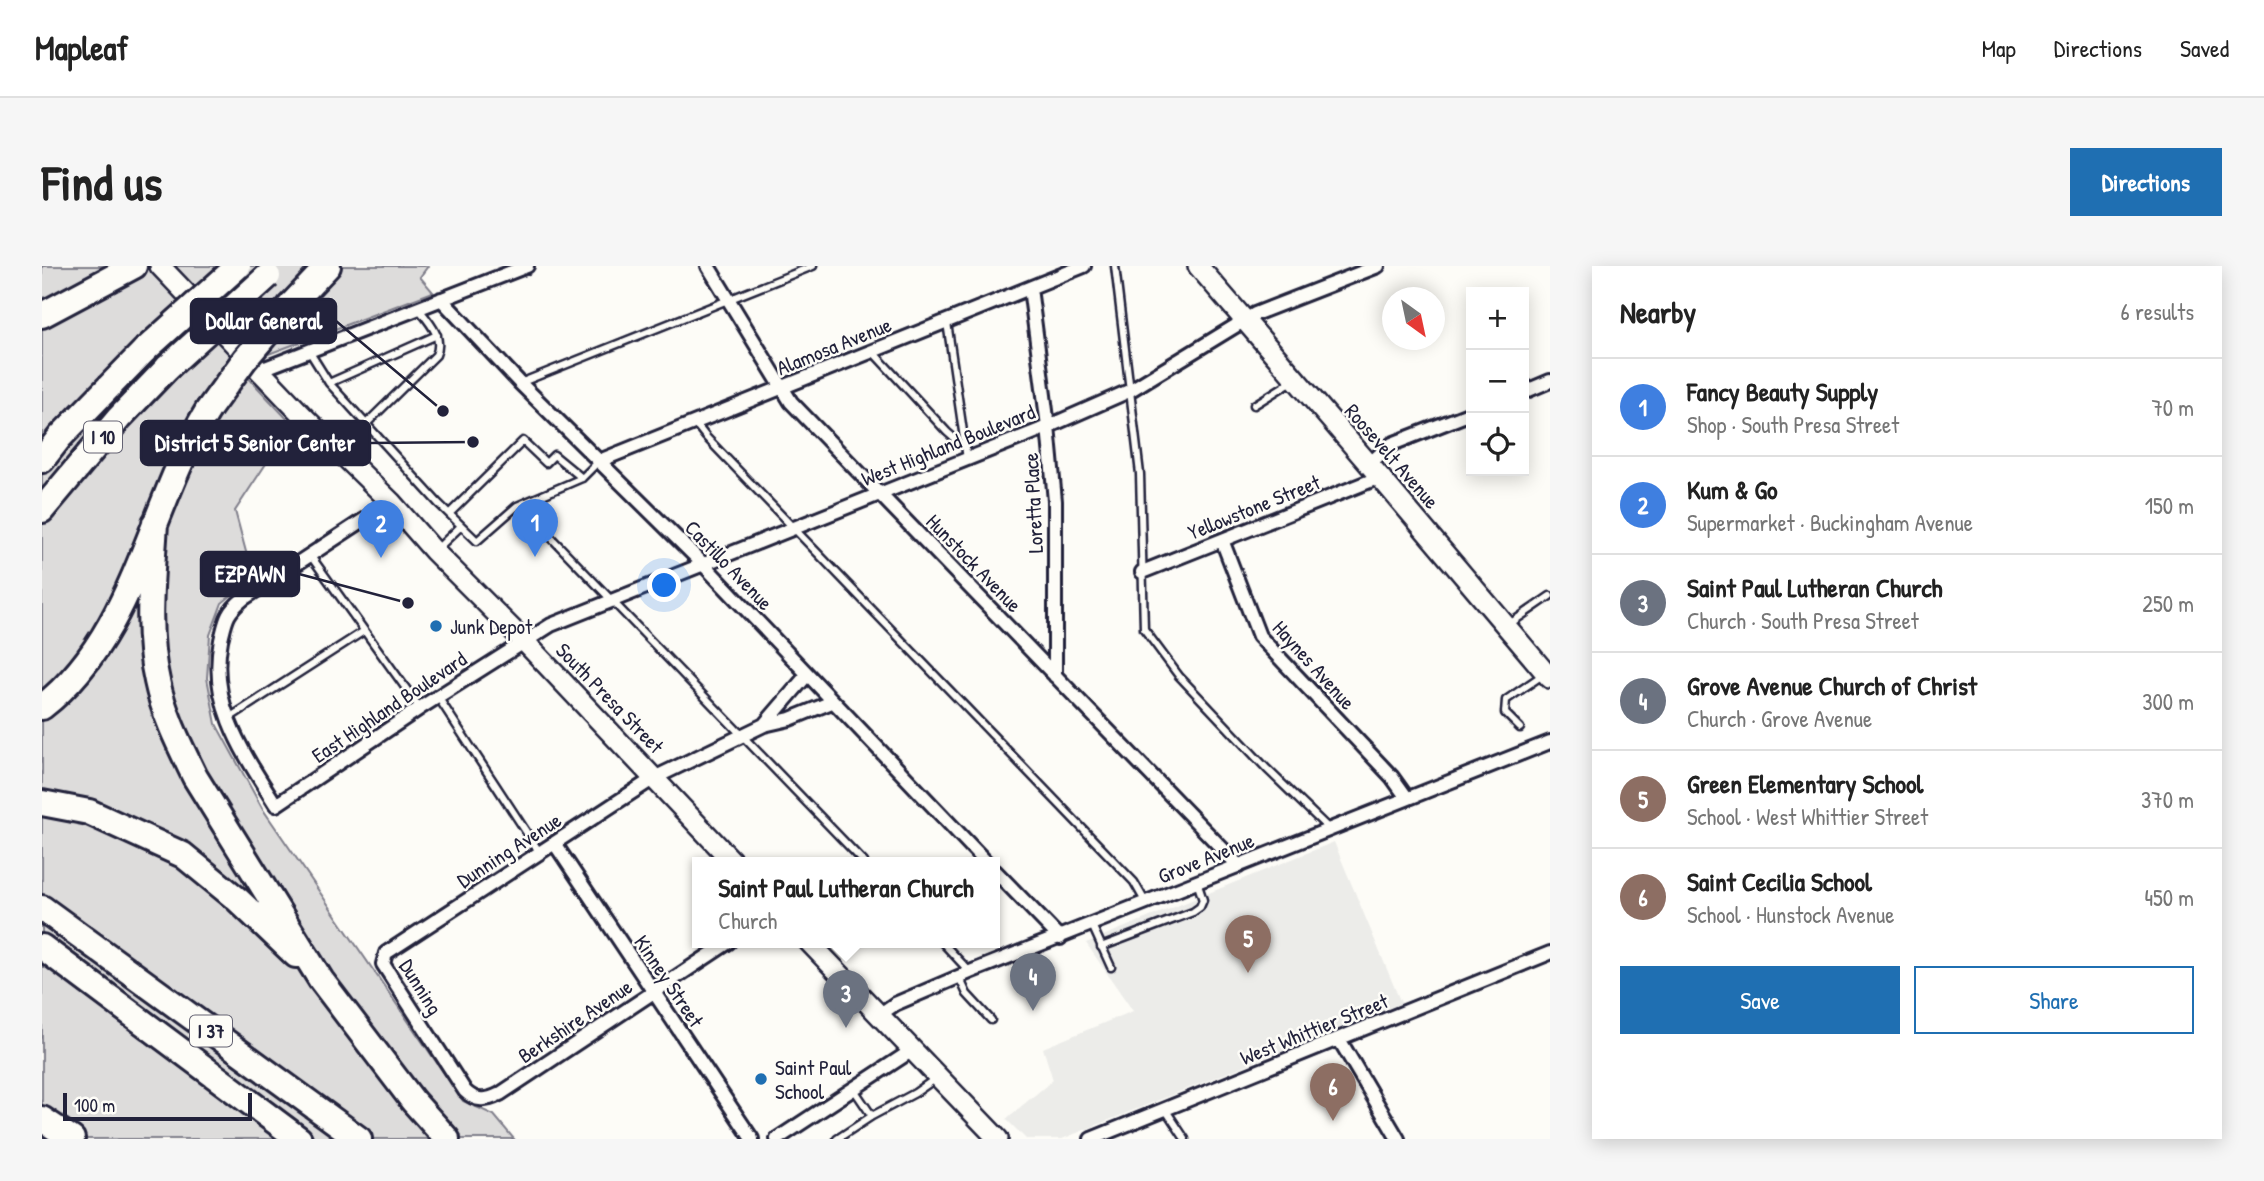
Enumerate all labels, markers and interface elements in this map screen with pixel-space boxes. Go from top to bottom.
text: Mapleaf [35,26,128,70]
text: Map [1982,32,2016,64]
text: Directions [2054,32,2142,64]
text: Saved [2180,32,2229,64]
button: Directions [2070,148,2222,216]
text: Find us [42,149,162,215]
north arrow [1382,287,1445,350]
map controls [1466,287,1529,476]
button: + [1466,287,1529,350]
text: Nearby [1620,292,1696,332]
text: 6 results [2121,296,2194,327]
callout: Dollar General [191,299,336,343]
text: Dollar General [205,305,323,336]
street label: Alamosa Avenue [772,310,896,382]
button: − [1466,350,1529,413]
text: Fancy Beauty Supply [1687,374,1878,409]
text: 1 [1639,392,1647,423]
text: 70 m [2151,392,2194,423]
street label: West Highland Boulevard [857,397,1039,493]
street label: Roosevelt Avenue [1338,397,1446,515]
text: Shop · South Presa Street [1687,409,1899,440]
button: locate [1466,413,1529,476]
road number: I 10 [84,421,122,452]
callout: District 5 Senior Center [141,421,370,465]
text: District 5 Senior Center [155,427,356,458]
street label: Loretta Place [1016,452,1050,554]
street label: Yellowstone Street [1184,467,1325,547]
text: Kum & Go [1687,472,1777,507]
text: 2 [1638,490,1648,521]
text: 150 m [2145,490,2194,521]
pin: 1 [512,499,558,557]
pin: 2 [358,500,404,558]
street label: Hunstock Avenue [920,507,1028,619]
text: Supermarket · Buckingham Avenue [1687,507,1973,538]
street label: Castillo Avenue [679,513,779,617]
callout: EZPAWN [201,552,299,596]
text: EZPAWN [215,558,285,589]
your location [647,568,681,602]
text: Saint Paul Lutheran Church [1687,570,1942,605]
text: 3 [1638,588,1648,619]
text: 250 m [2142,588,2194,619]
text: Church · South Presa Street [1687,605,1919,636]
place label: Junk Depot [450,612,533,641]
street label: Haynes Avenue [1266,614,1362,716]
marker: Junk Depot [428,618,444,634]
street label: South Presa Street [550,636,671,760]
street label: East Highland Boulevard [306,644,472,770]
text: Grove Avenue Church of Christ [1687,668,1977,703]
text: 4 [1639,686,1647,717]
text: 300 m [2142,686,2194,717]
text: Church · Grove Avenue [1687,703,1872,734]
text: Green Elementary School [1687,766,1923,801]
text: 5 [1638,784,1648,815]
text: 370 m [2141,784,2194,815]
text: School · West Whittier Street [1687,801,1928,832]
street label: Dunning Avenue [451,805,567,895]
street label: Grove Avenue [1154,826,1258,890]
popup [692,857,1000,948]
text: Saint Cecilia School [1687,864,1872,899]
text: Saint Paul Lutheran Church [718,870,974,905]
text: 6 [1638,882,1648,913]
text: 450 m [2144,882,2194,913]
text: School · Hunstock Avenue [1687,899,1894,930]
text: Church [718,905,777,936]
pin: 5 [1225,915,1271,973]
street label: Kinney Street [627,929,711,1034]
street label: Dunning [393,953,449,1021]
pin: 4 [1010,953,1056,1011]
button: Save [1620,966,1900,1034]
button: Share [1914,966,2194,1034]
pin: 3 [823,970,869,1028]
street label: Berkshire Avenue [512,972,638,1070]
street label: West Whittier Street [1236,986,1393,1072]
road number: I 37 [190,1016,232,1046]
place label: Saint Paul School [775,1053,852,1106]
pin: 6 [1310,1063,1356,1121]
marker: Saint Paul School [753,1071,769,1087]
scale bar [63,1090,252,1122]
text: 100 m [74,1092,115,1118]

